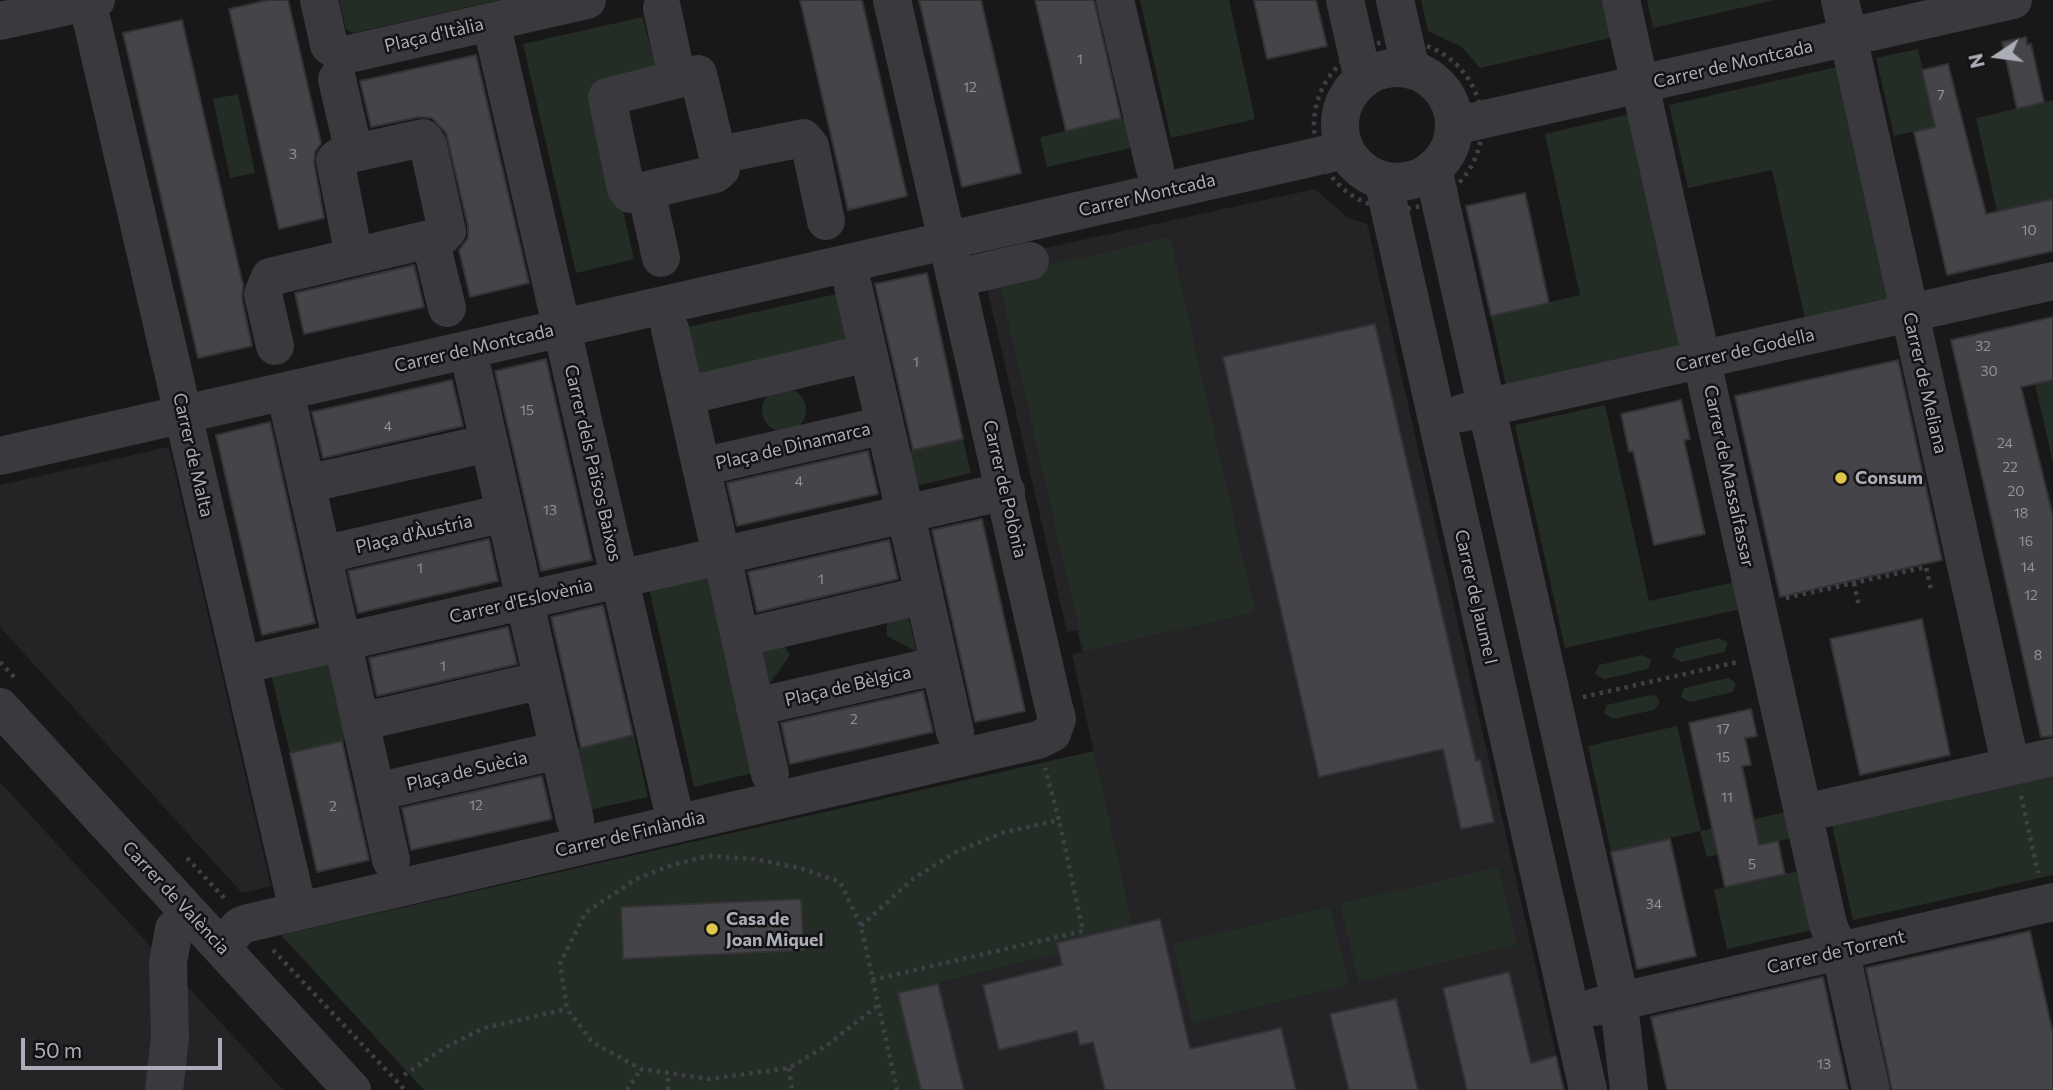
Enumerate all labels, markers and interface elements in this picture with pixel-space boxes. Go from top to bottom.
street label: Plaça d'Itàlia [382,13,486,57]
north arrow [1962,21,2032,91]
street label: Carrer de Montcada [1651,35,1815,93]
house number: 1 [1077,51,1083,67]
text: N [1963,51,1989,70]
house number: 12 [963,79,977,95]
house number: 7 [1937,87,1945,103]
house number: 3 [289,146,297,162]
street label: Carrer Montcada [1077,169,1217,221]
house number: 10 [2021,222,2037,238]
street label: Carrer de Meliana [1898,310,1952,456]
street label: Carrer de Montcada [392,319,556,377]
street label: Carrer de Godella [1674,324,1816,376]
house number: 32 [1975,338,1991,354]
house number: 1 [913,354,919,370]
street label: Carrer dels Països Baixos [560,362,626,564]
house number: 30 [1980,363,1998,379]
street label: Carrer de Massalfassar [1699,383,1759,569]
street label: Carrer de Malta [168,391,218,519]
house number: 15 [520,402,534,418]
house number: 4 [384,418,392,434]
street label: Plaça de Dinamarca [713,418,873,474]
street label: Carrer de Polònia [979,418,1031,560]
house number: 24 [1997,435,2013,451]
house number: 22 [2002,459,2018,475]
place label: Consum [1855,467,1923,489]
marker: Consum [1833,470,1849,486]
house number: 4 [795,473,803,489]
house number: 20 [2008,483,2024,499]
house number: 13 [543,502,557,518]
house number: 18 [2014,505,2028,521]
street label: Plaça d'Àustria [354,510,474,558]
street label: Carrer de Jaume I [1450,528,1502,666]
house number: 16 [2019,533,2033,549]
house number: 14 [2021,559,2035,575]
house number: 1 [417,560,423,576]
house number: 1 [818,571,824,587]
street label: Carrer d'Eslovènia [447,574,595,628]
house number: 12 [2024,587,2038,603]
house number: 8 [2034,647,2042,663]
house number: 1 [440,658,446,674]
street label: Plaça de Bèlgica [783,661,913,711]
house number: 2 [850,711,858,727]
house number: 17 [1716,721,1730,737]
street label: Plaça de Suècia [404,747,530,795]
house number: 15 [1716,749,1730,765]
house number: 11 [1721,789,1733,805]
house number: 12 [469,797,483,813]
house number: 2 [329,798,337,814]
street label: Carrer de Finlàndia [553,806,707,862]
street label: Carrer de València [118,837,234,959]
house number: 5 [1748,856,1756,872]
house number: 34 [1646,896,1662,912]
place label: Casa de Joan Miquel [726,908,823,950]
marker: Casa de Joan Miquel [704,921,720,937]
street label: Carrer de Torrent [1765,926,1907,978]
scale bar [24,1024,226,1068]
text: 50 m [34,1037,82,1062]
house number: 13 [1817,1056,1831,1072]

